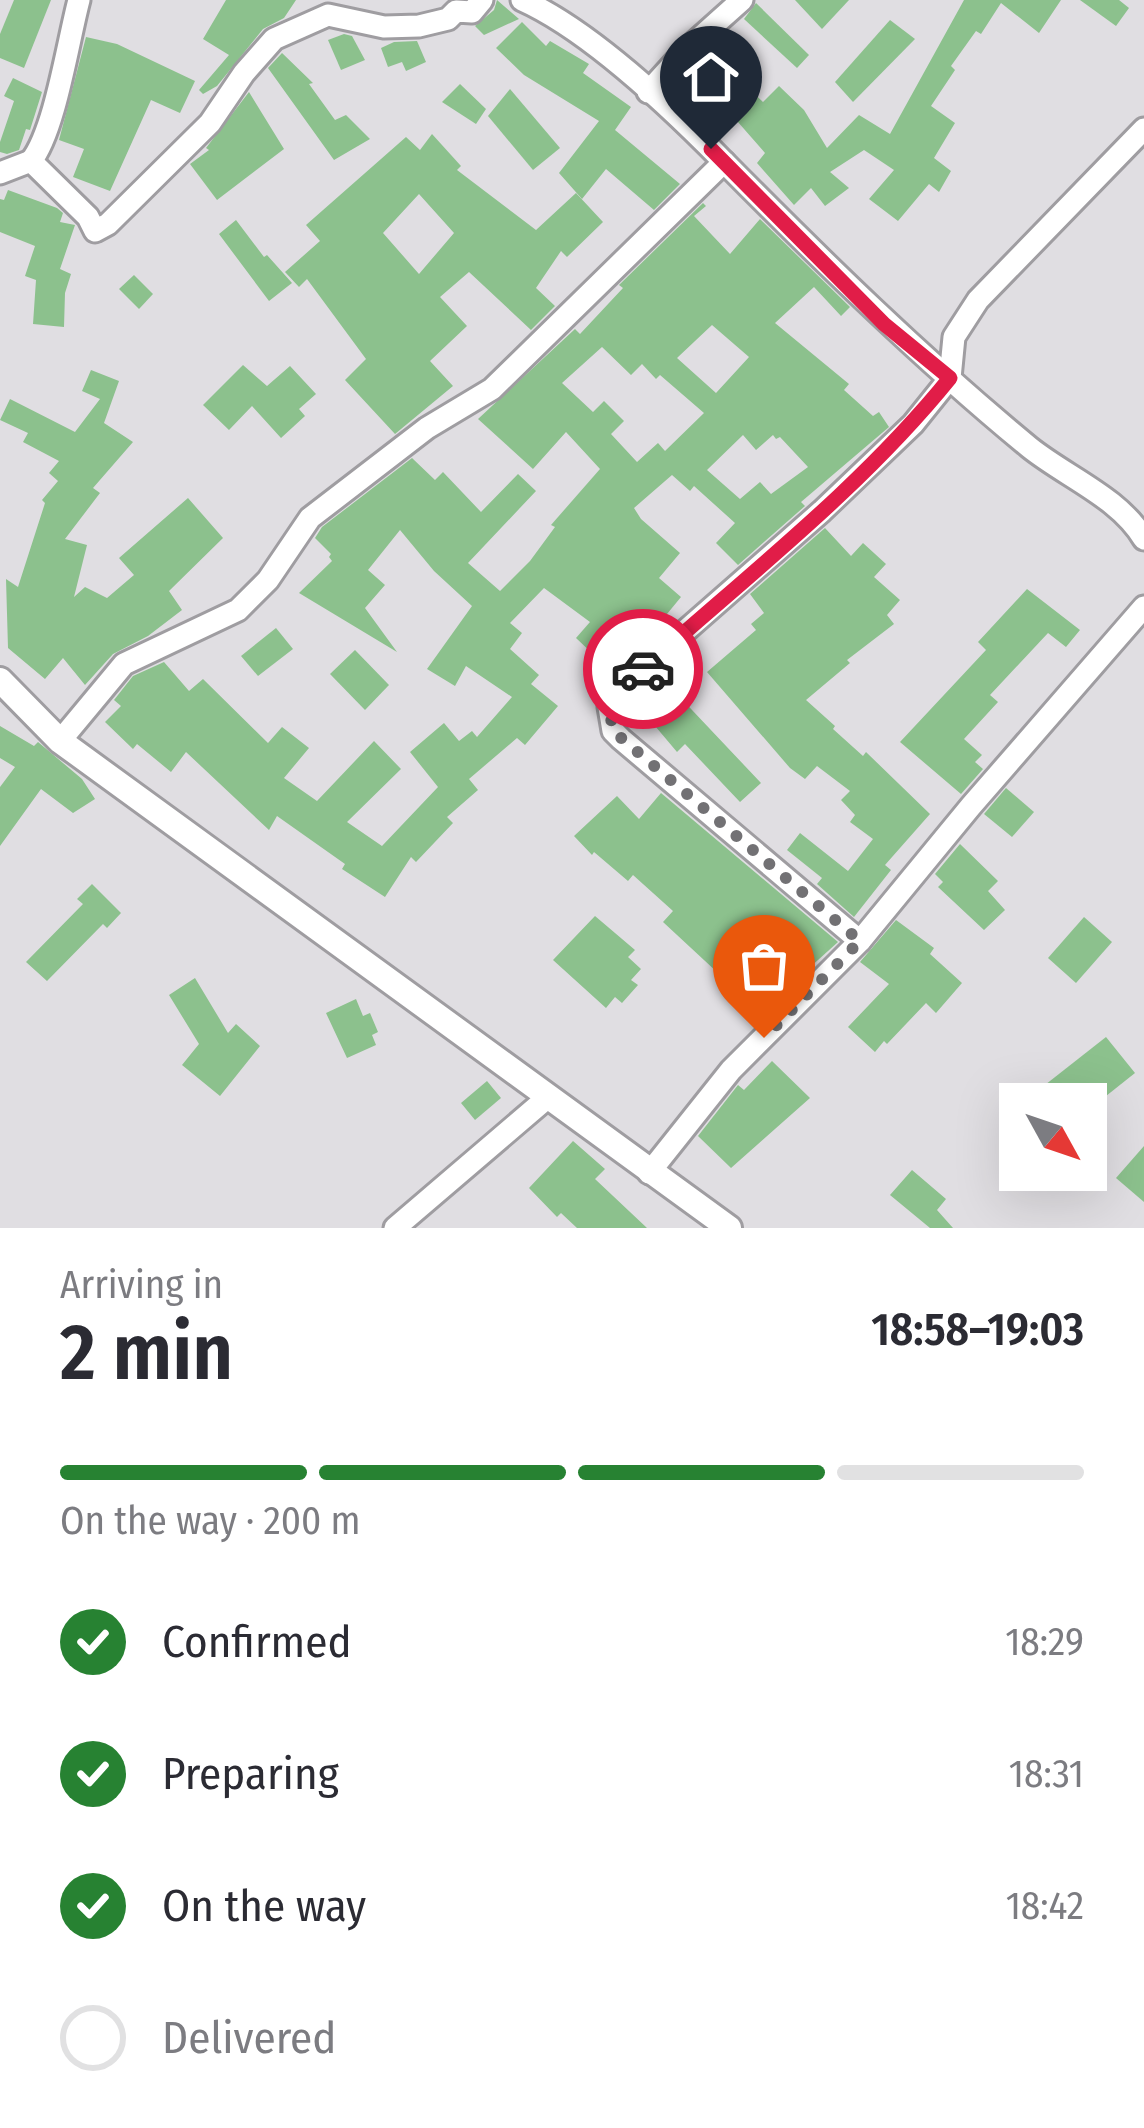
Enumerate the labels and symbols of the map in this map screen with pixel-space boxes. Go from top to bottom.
pin [660,26,762,149]
courier [583,609,703,729]
pin [713,915,815,1038]
north arrow [999,1083,1107,1191]

